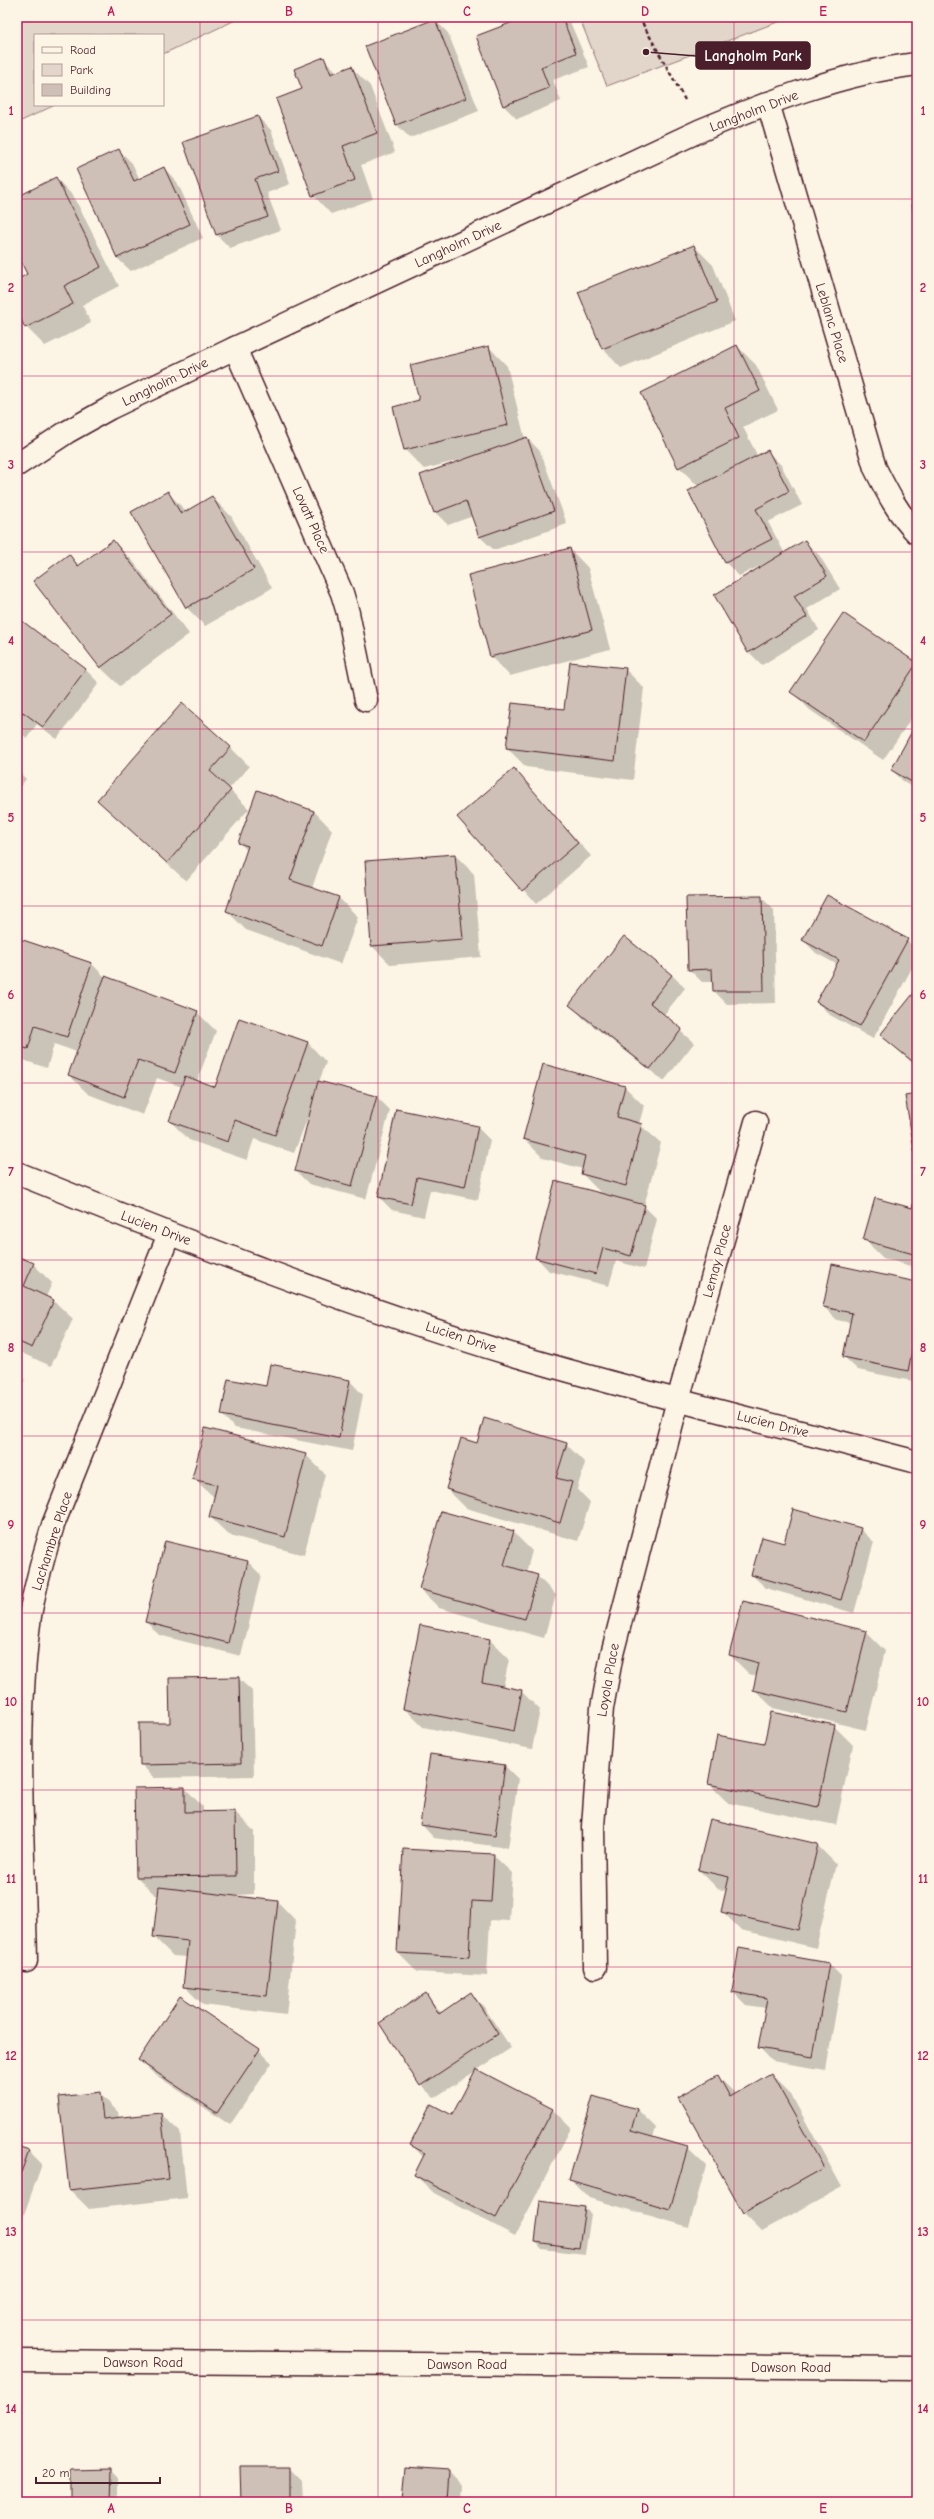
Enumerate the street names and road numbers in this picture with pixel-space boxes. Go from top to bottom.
street label: Langholm Drive [707,86,801,136]
street label: Langholm Drive [412,217,504,271]
street label: Leblanc Place [812,281,852,365]
street label: Langholm Drive [119,354,211,410]
street label: Lovatt Place [289,484,333,556]
street label: Lucien Drive [119,1207,193,1249]
street label: Lemay Place [699,1222,735,1300]
street label: Lucien Drive [423,1318,499,1356]
street label: Lucien Drive [735,1407,811,1441]
street label: Lachambre Place [28,1489,76,1593]
street label: Loyola Place [593,1642,623,1718]
street label: Dawson Road [103,2354,183,2371]
street label: Dawson Road [427,2356,507,2373]
street label: Dawson Road [751,2359,831,2376]

